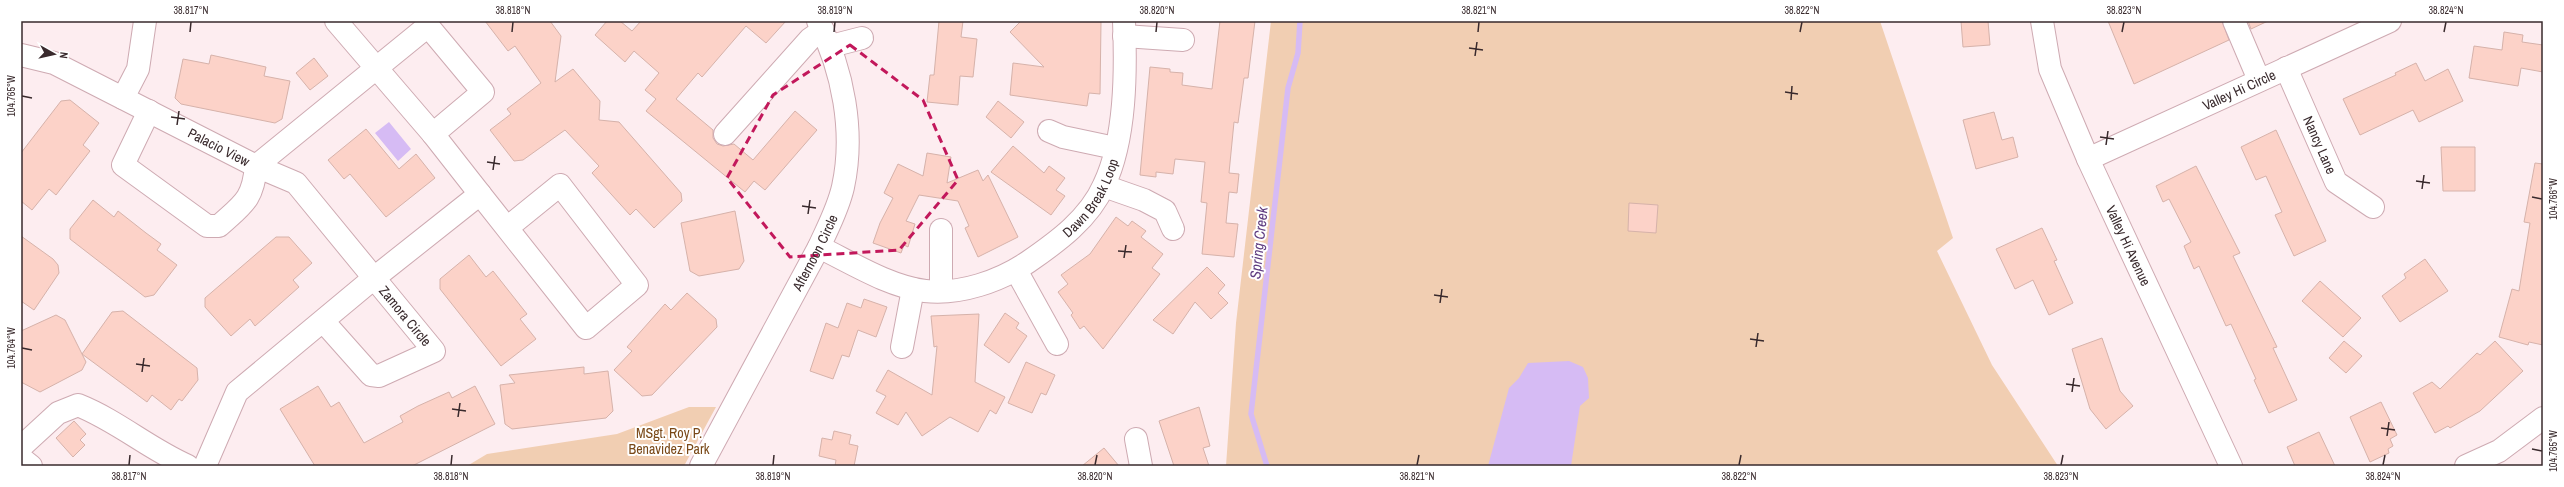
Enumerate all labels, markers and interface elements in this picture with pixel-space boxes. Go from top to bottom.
text: 38.817°N [174,4,209,17]
text: 38.818°N [496,4,531,17]
text: 38.819°N [818,4,853,17]
text: 38.820°N [1140,4,1175,17]
text: 38.821°N [1462,4,1497,17]
text: 38.822°N [1785,4,1820,17]
text: 38.823°N [2107,4,2142,17]
text: 38.824°N [2429,4,2464,17]
north arrow [34,34,74,74]
text: N [57,51,71,60]
street label: Valley Hi Circle [2200,66,2278,114]
text: 104.765°W [5,75,18,117]
street label: Nancy Lane [2299,113,2340,177]
street label: Palacio View [185,124,253,171]
street label: Dawn Break Loop [1059,157,1122,241]
text: 104.766°W [2547,178,2560,220]
street label: Valley Hi Avenue [2102,203,2155,289]
water label: Spring Creek [1244,205,1273,280]
street label: Afternoon Circle [788,212,842,295]
street label: Zamora Circle [375,282,435,350]
text: 104.764°W [5,327,18,369]
park label: MSgt. Roy P. Benavidez Park [628,424,710,458]
text: 104.765°W [2547,430,2560,472]
text: 38.817°N [112,470,147,483]
text: 38.818°N [434,470,469,483]
text: 38.819°N [756,470,791,483]
text: 38.820°N [1078,470,1113,483]
text: 38.821°N [1400,470,1435,483]
text: 38.822°N [1722,470,1757,483]
text: 38.823°N [2044,470,2079,483]
text: 38.824°N [2366,470,2401,483]

